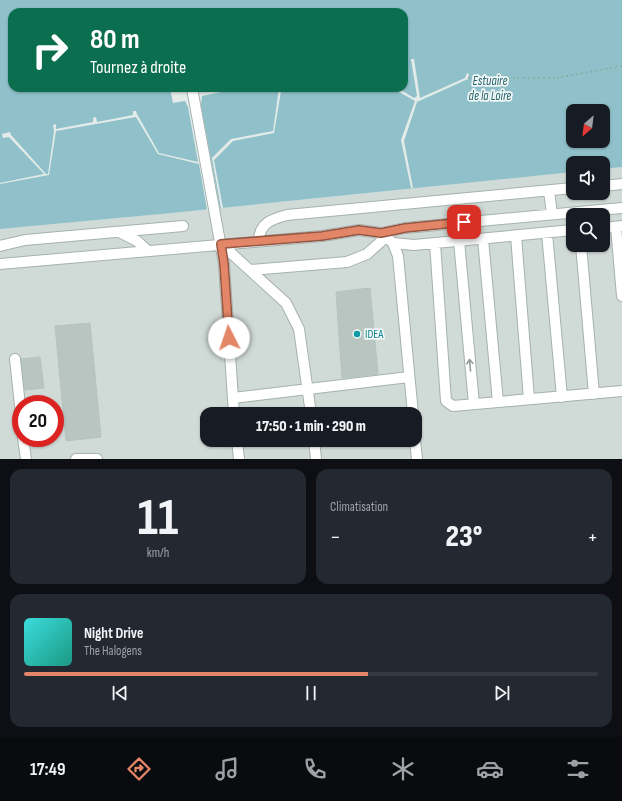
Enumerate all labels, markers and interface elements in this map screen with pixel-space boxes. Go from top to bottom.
text: 80 m [90,23,139,56]
icon: right [24,24,76,76]
text: Tournez à droite [90,57,186,78]
water label: Estuaire de la Loire [469,73,511,104]
north arrow [566,104,610,148]
map controls [566,104,610,252]
button: sound [566,156,610,200]
pin [447,205,481,239]
button: search [566,208,610,252]
icon: arrive [453,211,475,233]
position arrow [208,317,250,359]
place label: IDEA [365,327,384,342]
marker: IDEA [352,329,362,339]
one-way arrow [467,359,474,372]
speed limit sign: 20 [12,395,64,447]
text: 17:50 · 1 min · 290 m [256,417,366,436]
text: 11 [138,487,178,550]
text: Climatisation [330,499,388,515]
text: 23° [446,519,482,555]
text: − [330,524,341,551]
text: + [587,524,598,551]
text: km/h [147,545,169,561]
text: Night Drive [84,624,143,643]
text: The Halogens [84,643,142,659]
icon: previous [109,682,131,704]
icon: pause [300,682,322,704]
icon: next [491,682,513,704]
icon: directions [125,755,153,783]
icon: music [213,755,241,783]
icon: phone [301,755,329,783]
icon: climate [389,755,417,783]
icon: car [476,755,504,783]
icon: filters [564,755,592,783]
text: 17:49 [30,759,66,780]

